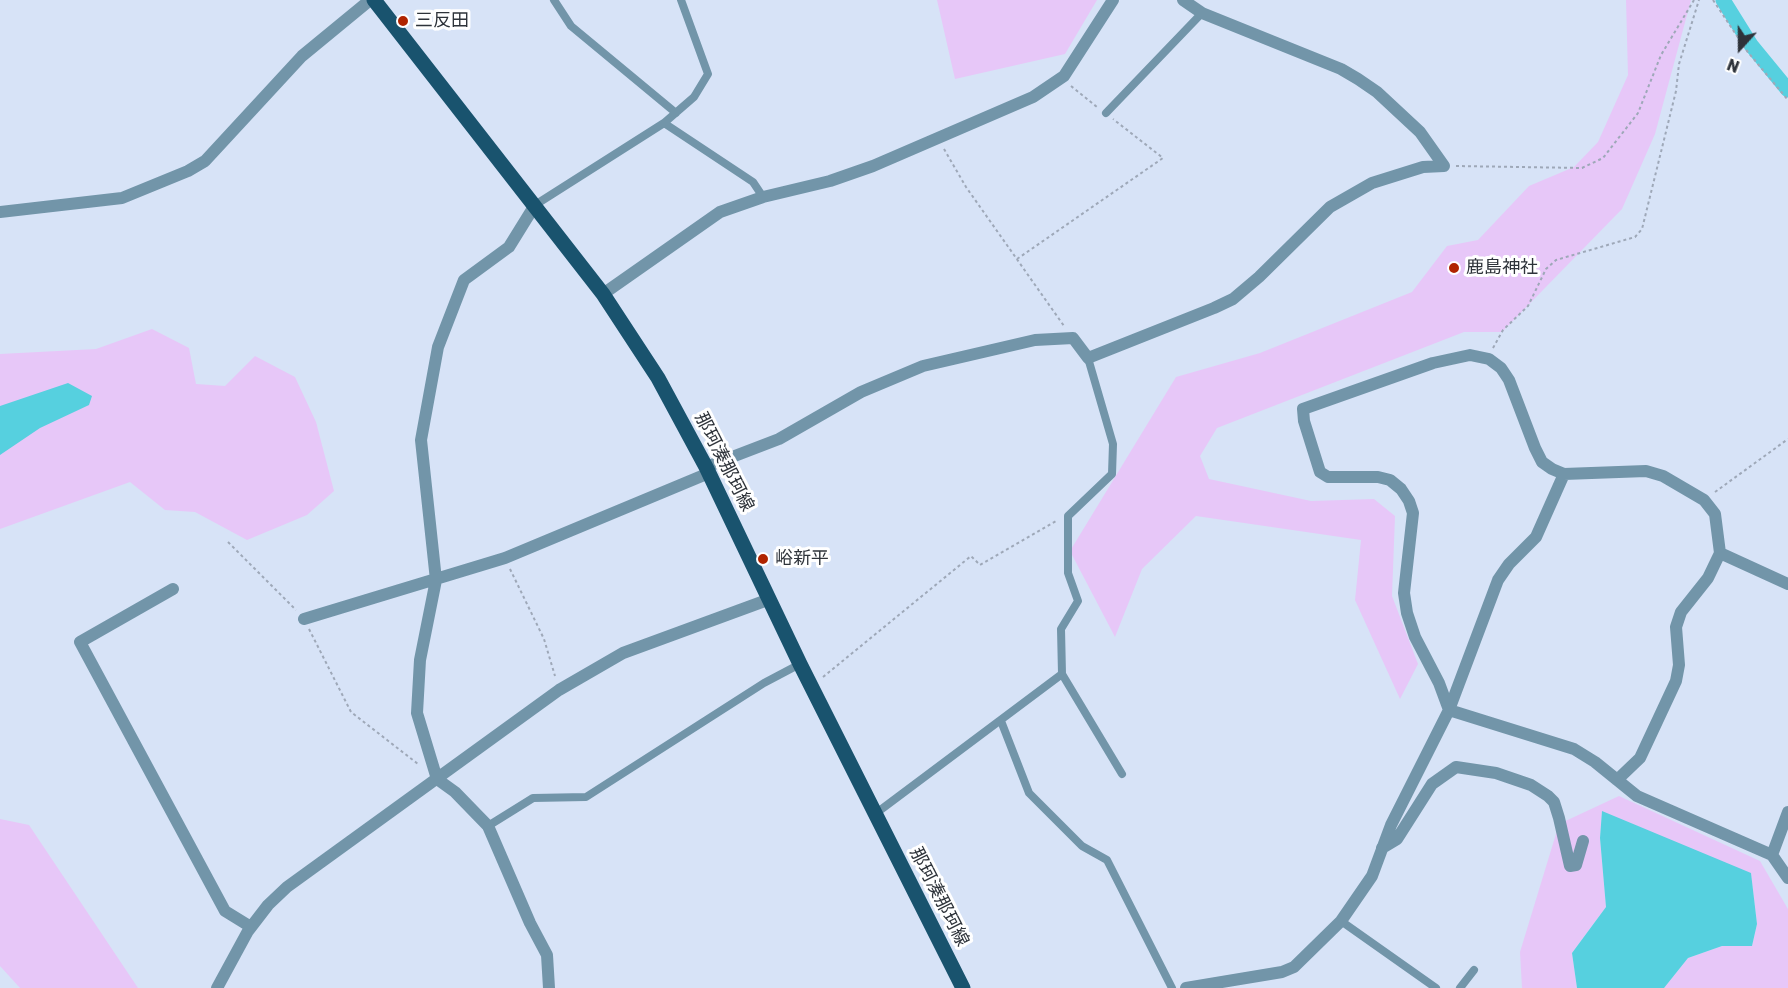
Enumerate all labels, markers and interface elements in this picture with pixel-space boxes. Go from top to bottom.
place label: 三反田 [415,10,469,32]
marker: 三反田 [396,14,410,28]
north arrow [1710,18,1770,78]
text: N [1725,54,1742,76]
place label: 鹿島神社 [1466,257,1538,279]
marker: 鹿島神社 [1447,261,1461,275]
street label: 那珂湊那珂線 [690,409,758,515]
place label: 峪新平 [775,548,829,570]
marker: 峪新平 [756,552,770,566]
street label: 那珂湊那珂線 [905,844,973,950]

